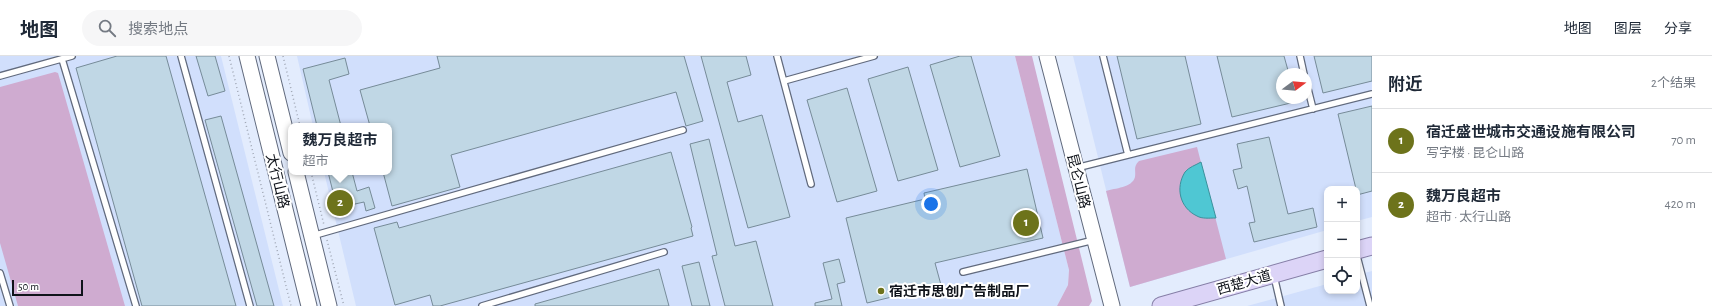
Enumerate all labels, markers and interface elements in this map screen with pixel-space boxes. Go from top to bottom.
search box [82,10,362,46]
icon: search [96,17,118,39]
text: 地图 [20,21,58,40]
text: 搜索地点 [128,22,188,37]
text: 地图 [1564,22,1592,36]
text: 图层 [1614,22,1642,36]
text: 分享 [1664,22,1692,36]
north arrow [1276,68,1312,104]
text: 附近 [1388,76,1422,93]
text: 2个结果 [1651,77,1696,90]
popup [288,123,392,175]
text: 宿迁盛世城市交通设施有限公司 [1426,125,1636,140]
text: 魏万良超市 [302,133,378,148]
text: 1 [1399,134,1403,147]
text: 70 m [1671,134,1696,147]
text: 写字楼 · 昆仑山路 [1426,147,1524,160]
street label: 太行山路 [263,152,292,210]
street label: 昆仑山路 [1064,152,1093,210]
text: 超市 [302,155,329,168]
map controls [1324,186,1360,294]
button: + [1324,186,1360,222]
pin: 2 [327,188,353,218]
text: 魏万良超市 [1426,189,1501,204]
your location [921,194,941,214]
text: 2 [1398,198,1404,211]
text: 420 m [1664,198,1696,211]
pin: 1 [1013,208,1039,238]
text: 超市 · 太行山路 [1426,211,1511,224]
button: − [1324,222,1360,258]
button: locate [1324,258,1360,294]
street label: 西楚大道 [1215,268,1273,297]
scale bar [12,278,83,297]
text: 50 m [18,281,39,292]
place label: 宿迁市思创广告制品厂 [889,283,1029,299]
marker: 宿迁市思创广告制品厂 [876,286,886,296]

